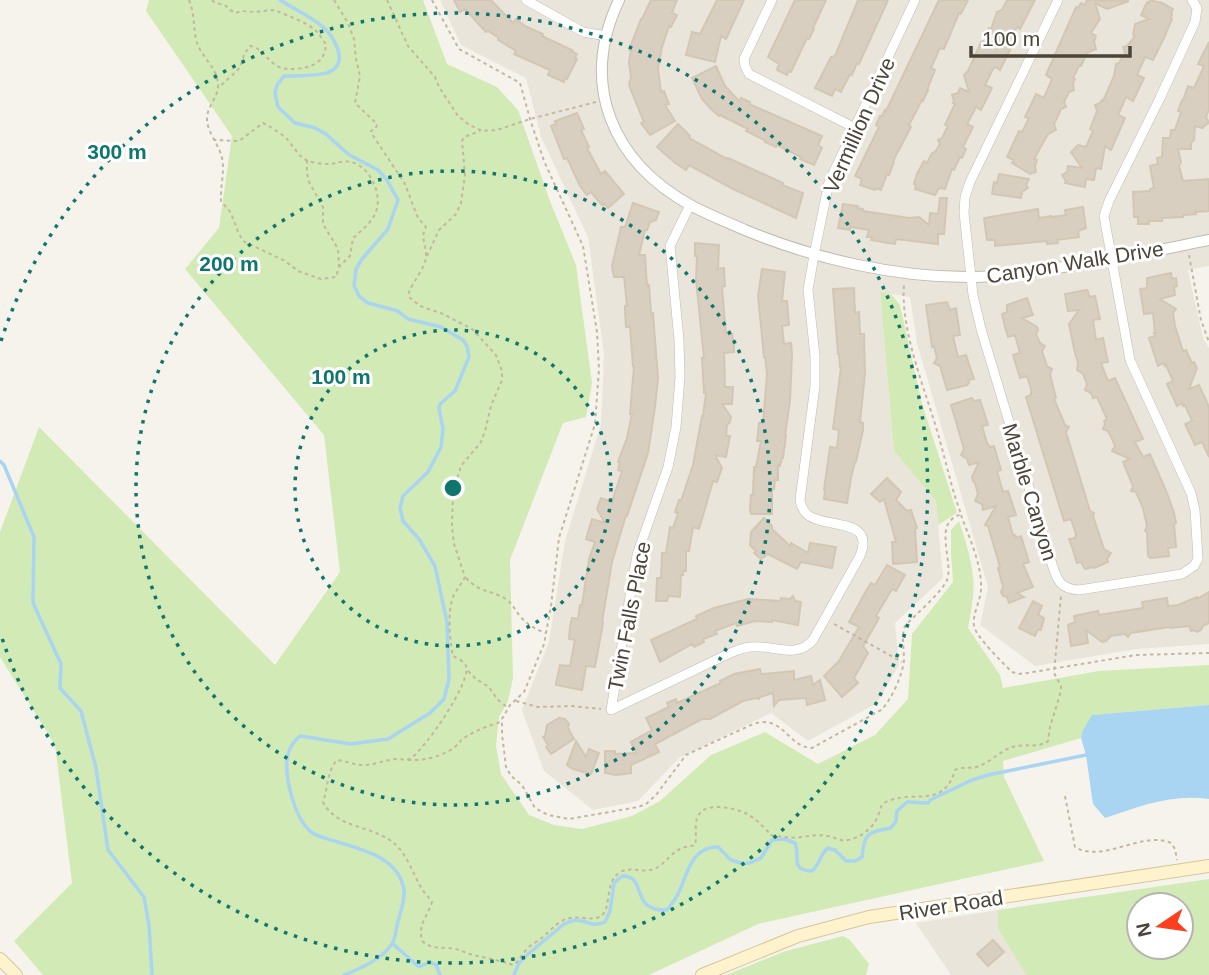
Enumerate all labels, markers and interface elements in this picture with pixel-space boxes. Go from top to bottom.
scale bar [971,14,1130,58]
text: 100 m [982,27,1040,50]
street label: Vermillion Drive [819,54,899,196]
text: 300 m [87,140,147,163]
street label: Canyon Walk Drive [985,237,1165,287]
text: 200 m [199,252,259,275]
text: 100 m [311,365,371,388]
street label: Marble Canyon [998,421,1062,563]
centre of rings [441,476,465,500]
street label: Twin Falls Place [603,539,655,693]
street label: River Road [897,885,1005,925]
north arrow [1125,891,1195,961]
text: N [1132,921,1156,939]

